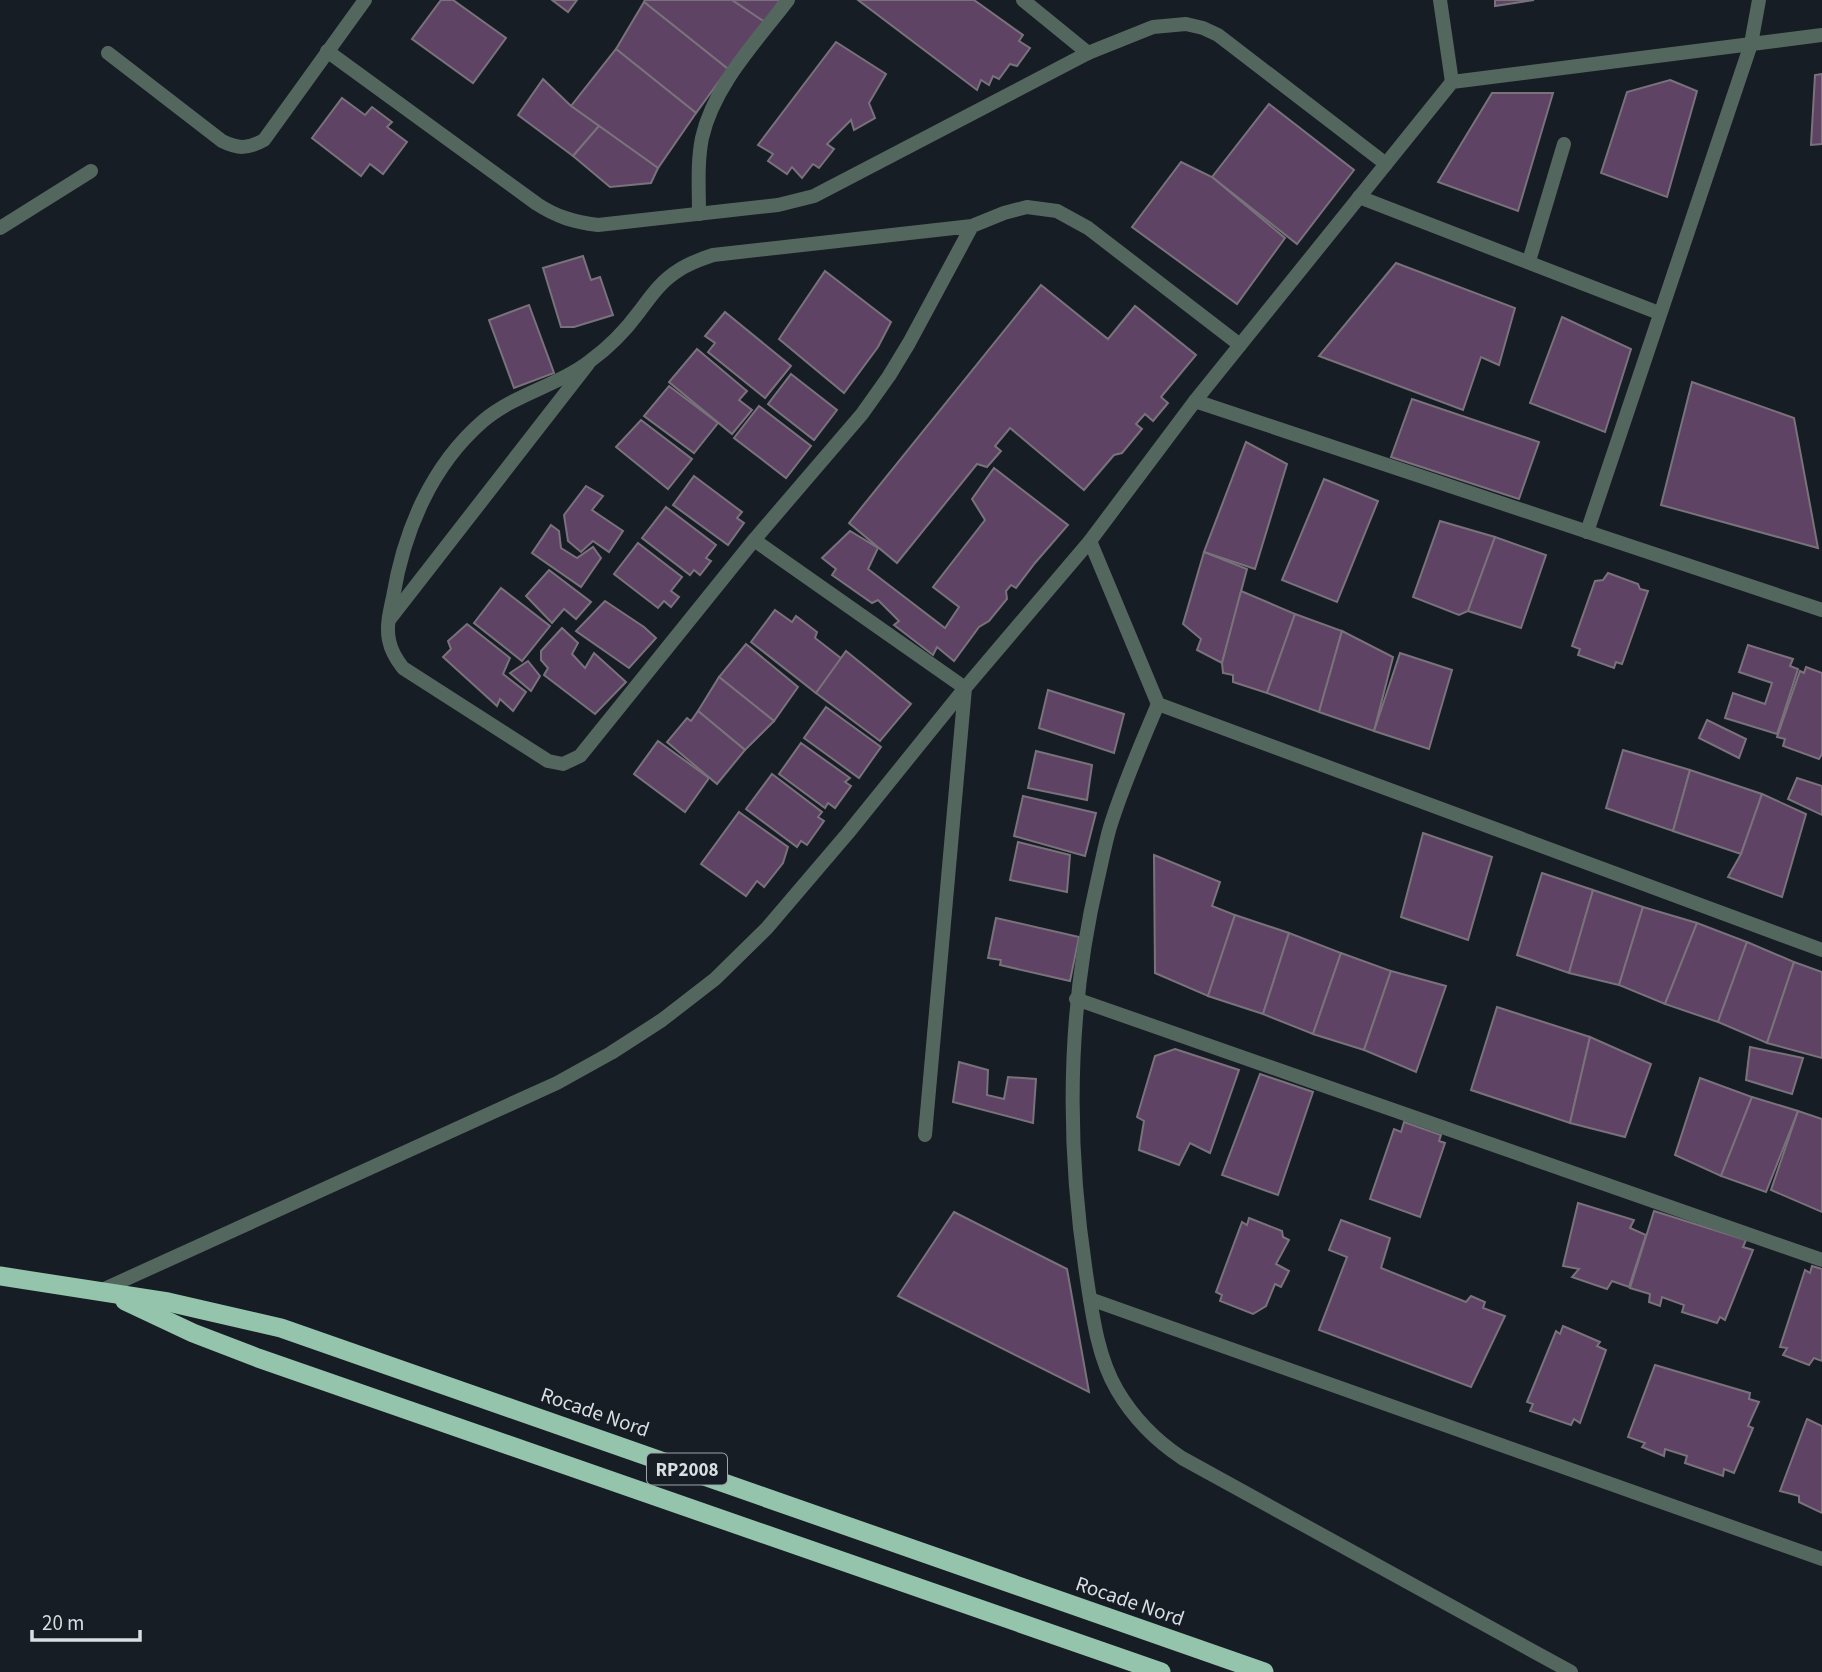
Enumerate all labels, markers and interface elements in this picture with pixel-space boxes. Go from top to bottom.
street label: Rocade Nord [537,1379,653,1445]
road number: RP2008 [647,1454,727,1484]
street label: Rocade Nord [1072,1568,1188,1634]
scale bar [32,1598,140,1642]
text: 20 m [42,1608,84,1638]

